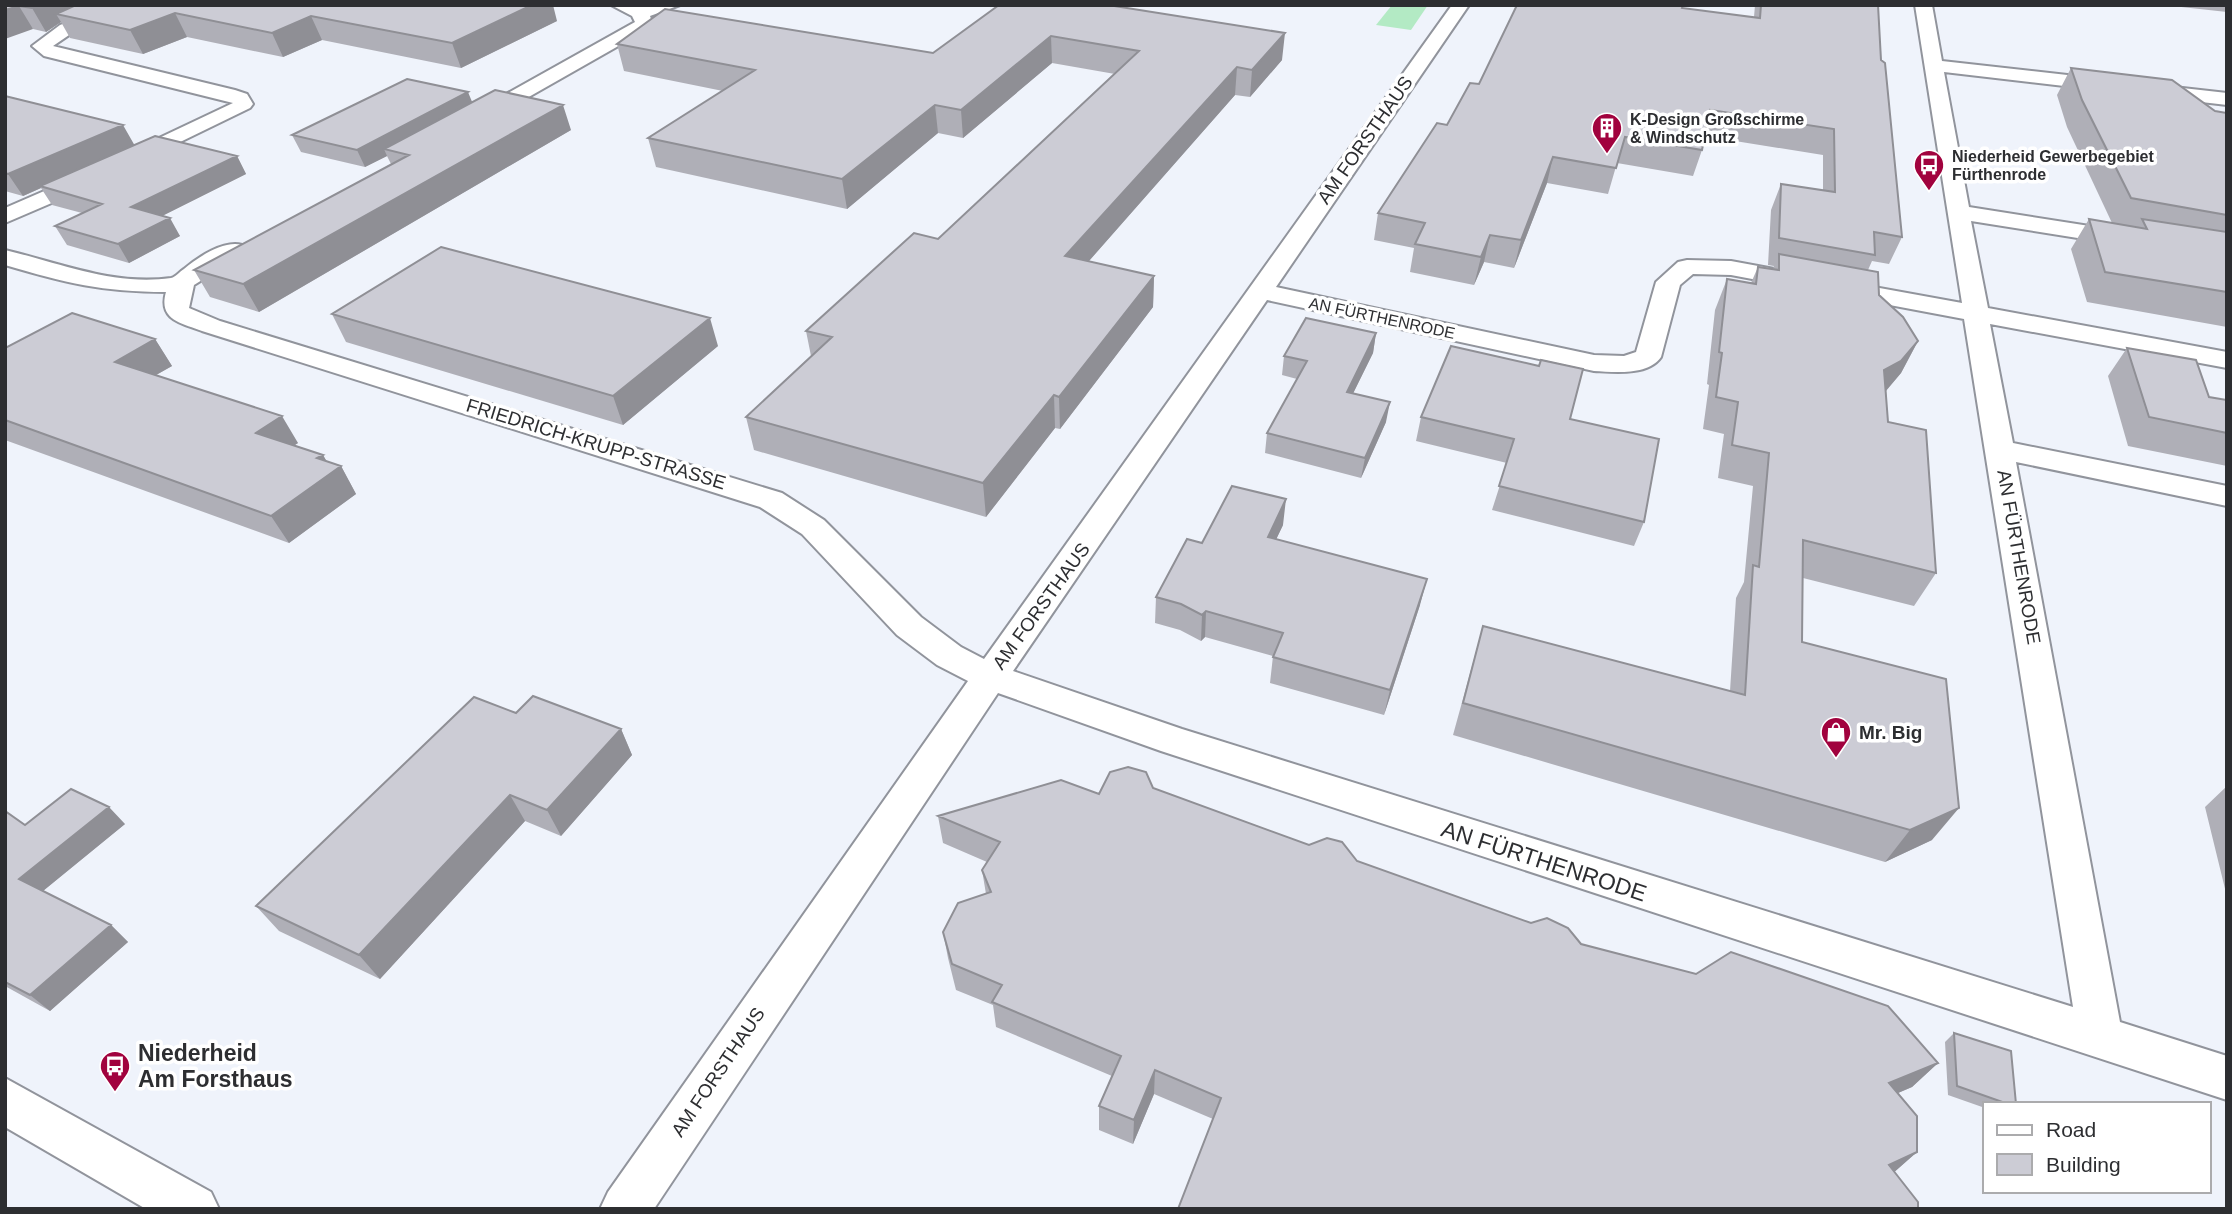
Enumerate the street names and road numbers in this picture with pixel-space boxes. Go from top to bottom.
street label: AM FORSTHAUS [1313,72,1417,208]
street label: AN FÜRTHENRODE [1307,294,1457,342]
street label: FRIEDRICH-KRUPP-STRASSE [464,394,728,494]
street label: AN FÜRTHENRODE [1993,468,2045,646]
street label: AM FORSTHAUS [988,539,1094,673]
street label: AN FÜRTHENRODE [1438,816,1650,906]
street label: AM FORSTHAUS [667,1004,769,1140]

